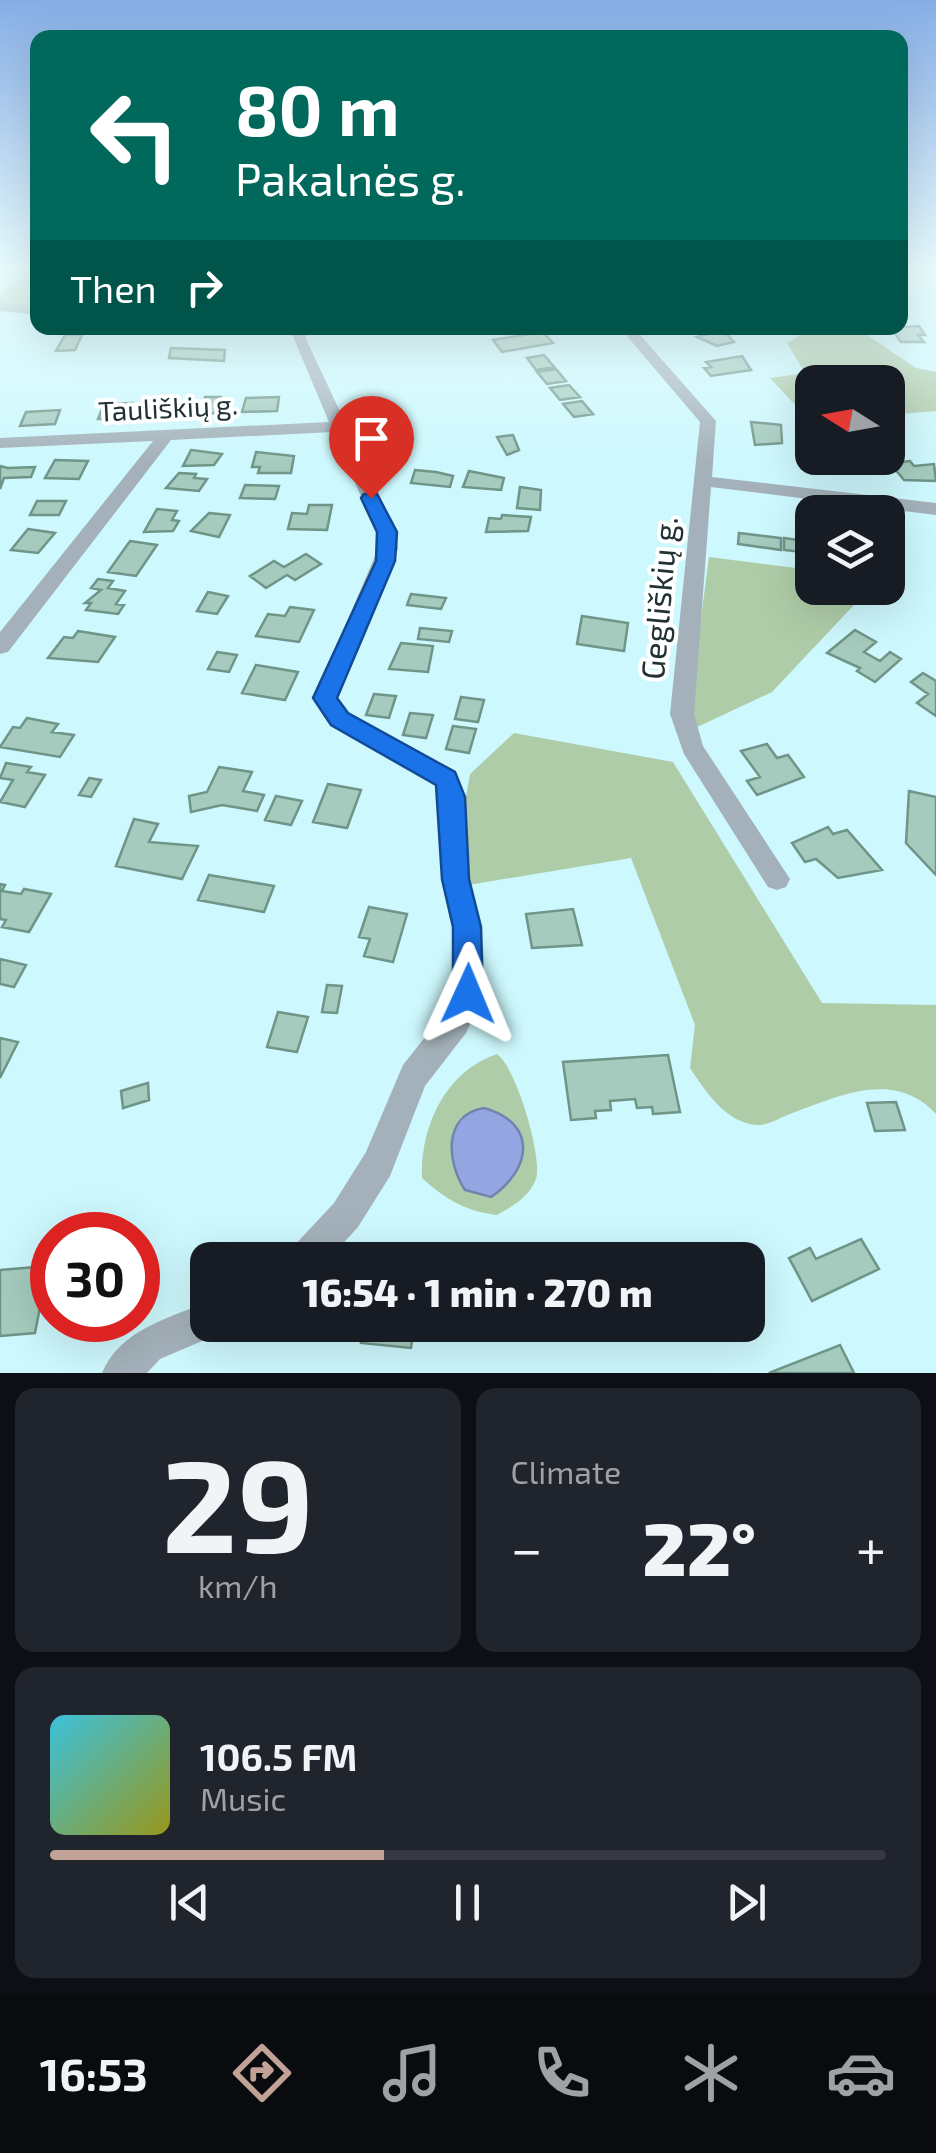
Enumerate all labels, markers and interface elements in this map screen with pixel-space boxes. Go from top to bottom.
text: 80 m [235,66,400,150]
icon: left [70,70,200,200]
text: Pakalnės g. [235,151,466,205]
icon: right [177,260,232,315]
text: Then [70,265,157,311]
north arrow [795,365,905,475]
map controls [795,365,905,605]
street label: Tauliškių g. [97,386,239,428]
pin [329,396,414,499]
icon: arrive [344,411,399,466]
button: layers [795,495,905,605]
street label: Gegliškių g. [632,515,684,681]
position arrow [416,942,520,1046]
speed limit sign: 30 [30,1212,160,1342]
text: 16:54 · 1 min · 270 m [302,1269,653,1315]
text: 29 [162,1423,314,1579]
text: Climate [511,1452,621,1490]
text: 22° [642,1501,756,1591]
text: − [511,1514,543,1580]
text: + [856,1514,886,1580]
text: km/h [198,1566,277,1604]
text: 106.5 FM [200,1733,357,1779]
text: Music [200,1779,286,1817]
icon: previous [162,1875,217,1930]
icon: pause [440,1875,495,1930]
icon: next [719,1875,774,1930]
icon: directions [227,2038,297,2108]
icon: music [377,2038,447,2108]
icon: phone [527,2038,597,2108]
icon: climate [676,2038,746,2108]
icon: car [826,2038,896,2108]
text: 16:53 [40,2046,148,2100]

